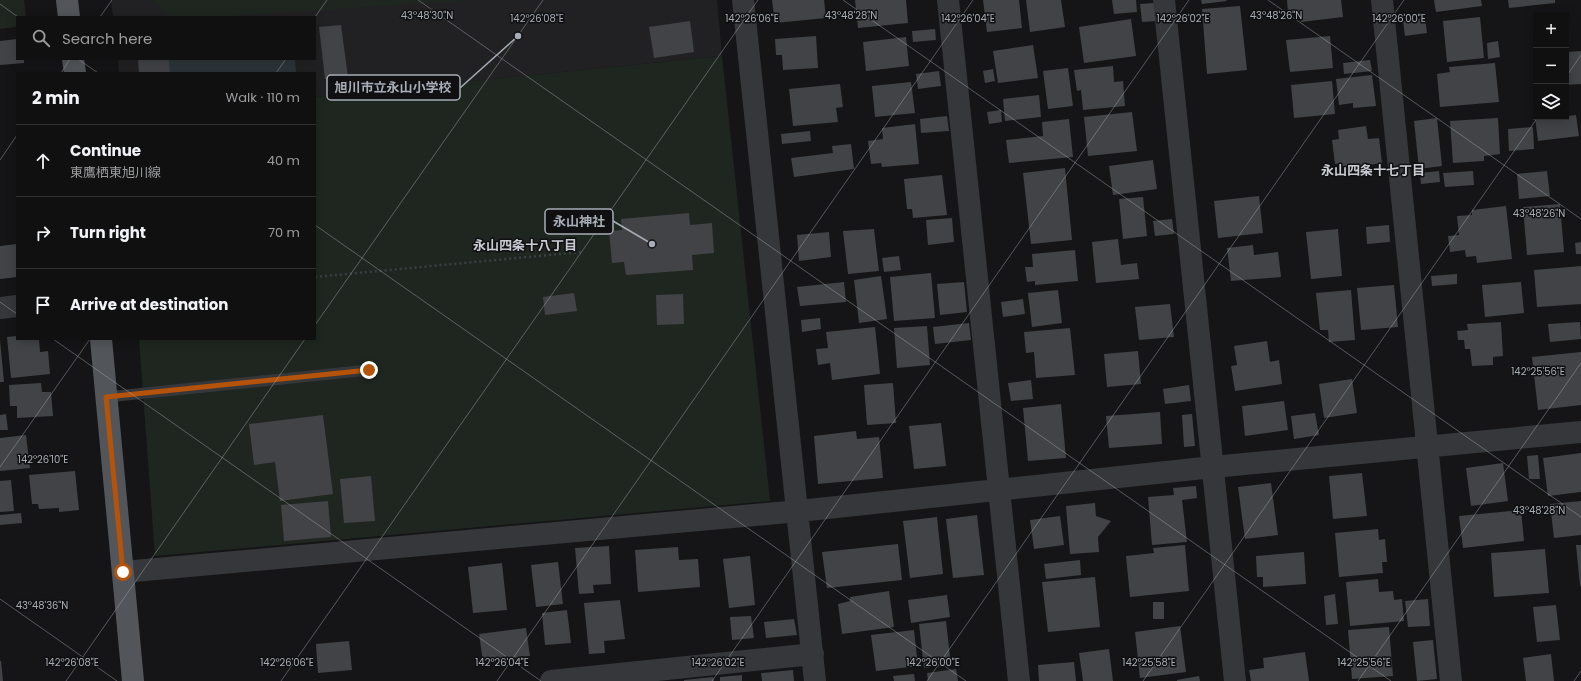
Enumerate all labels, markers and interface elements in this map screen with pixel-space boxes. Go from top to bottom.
text: 43°48'30"N [401,8,453,23]
text: 43°48'28"N [825,8,877,23]
text: 43°48'26"N [1250,8,1302,23]
text: 142°26'08"E [510,11,564,26]
text: 142°26'06"E [725,11,779,26]
text: 142°26'04"E [941,11,995,26]
text: 142°26'02"E [1156,11,1210,26]
text: 142°26'00"E [1372,11,1426,26]
map controls [1533,12,1569,120]
button: + [1533,12,1569,48]
search box [16,16,316,60]
icon: search [30,27,52,49]
text: Search here [62,28,152,49]
button: − [1533,48,1569,84]
callout: 旭川市立永山小学校 [327,75,460,100]
text: 旭川市立永山小学校 [334,78,452,97]
button: layers [1533,84,1569,120]
text: 2 min [32,86,80,110]
text: Walk · 110 m [226,88,300,107]
text: Continue [70,140,141,161]
icon: ahead [32,150,54,172]
text: 40 m [267,151,300,170]
district label: 永山四条十七丁目 [1321,161,1425,180]
text: 東鷹栖東旭川線 [70,163,161,182]
text: 43°48'26"N [1513,206,1565,221]
callout: 永山神社 [545,209,613,234]
text: 永山神社 [553,212,605,231]
icon: right [32,222,54,244]
text: Turn right [70,222,146,243]
text: 70 m [268,223,300,242]
district label: 永山四条十八丁目 [473,236,577,255]
icon: arrive [32,294,54,316]
text: Arrive at destination [70,294,228,315]
route end [360,361,378,379]
text: 142°25'56"E [1511,364,1565,379]
text: 142°26'10"E [18,452,68,467]
text: 43°48'28"N [1513,503,1565,518]
route start [114,563,132,581]
text: 43°48'36"N [16,598,68,613]
text: 142°26'08"E [45,655,99,670]
text: 142°26'06"E [260,655,314,670]
text: 142°26'04"E [475,655,529,670]
text: 142°26'02"E [691,655,745,670]
text: 142°26'00"E [906,655,960,670]
text: 142°25'58"E [1122,655,1176,670]
text: 142°25'56"E [1337,655,1391,670]

